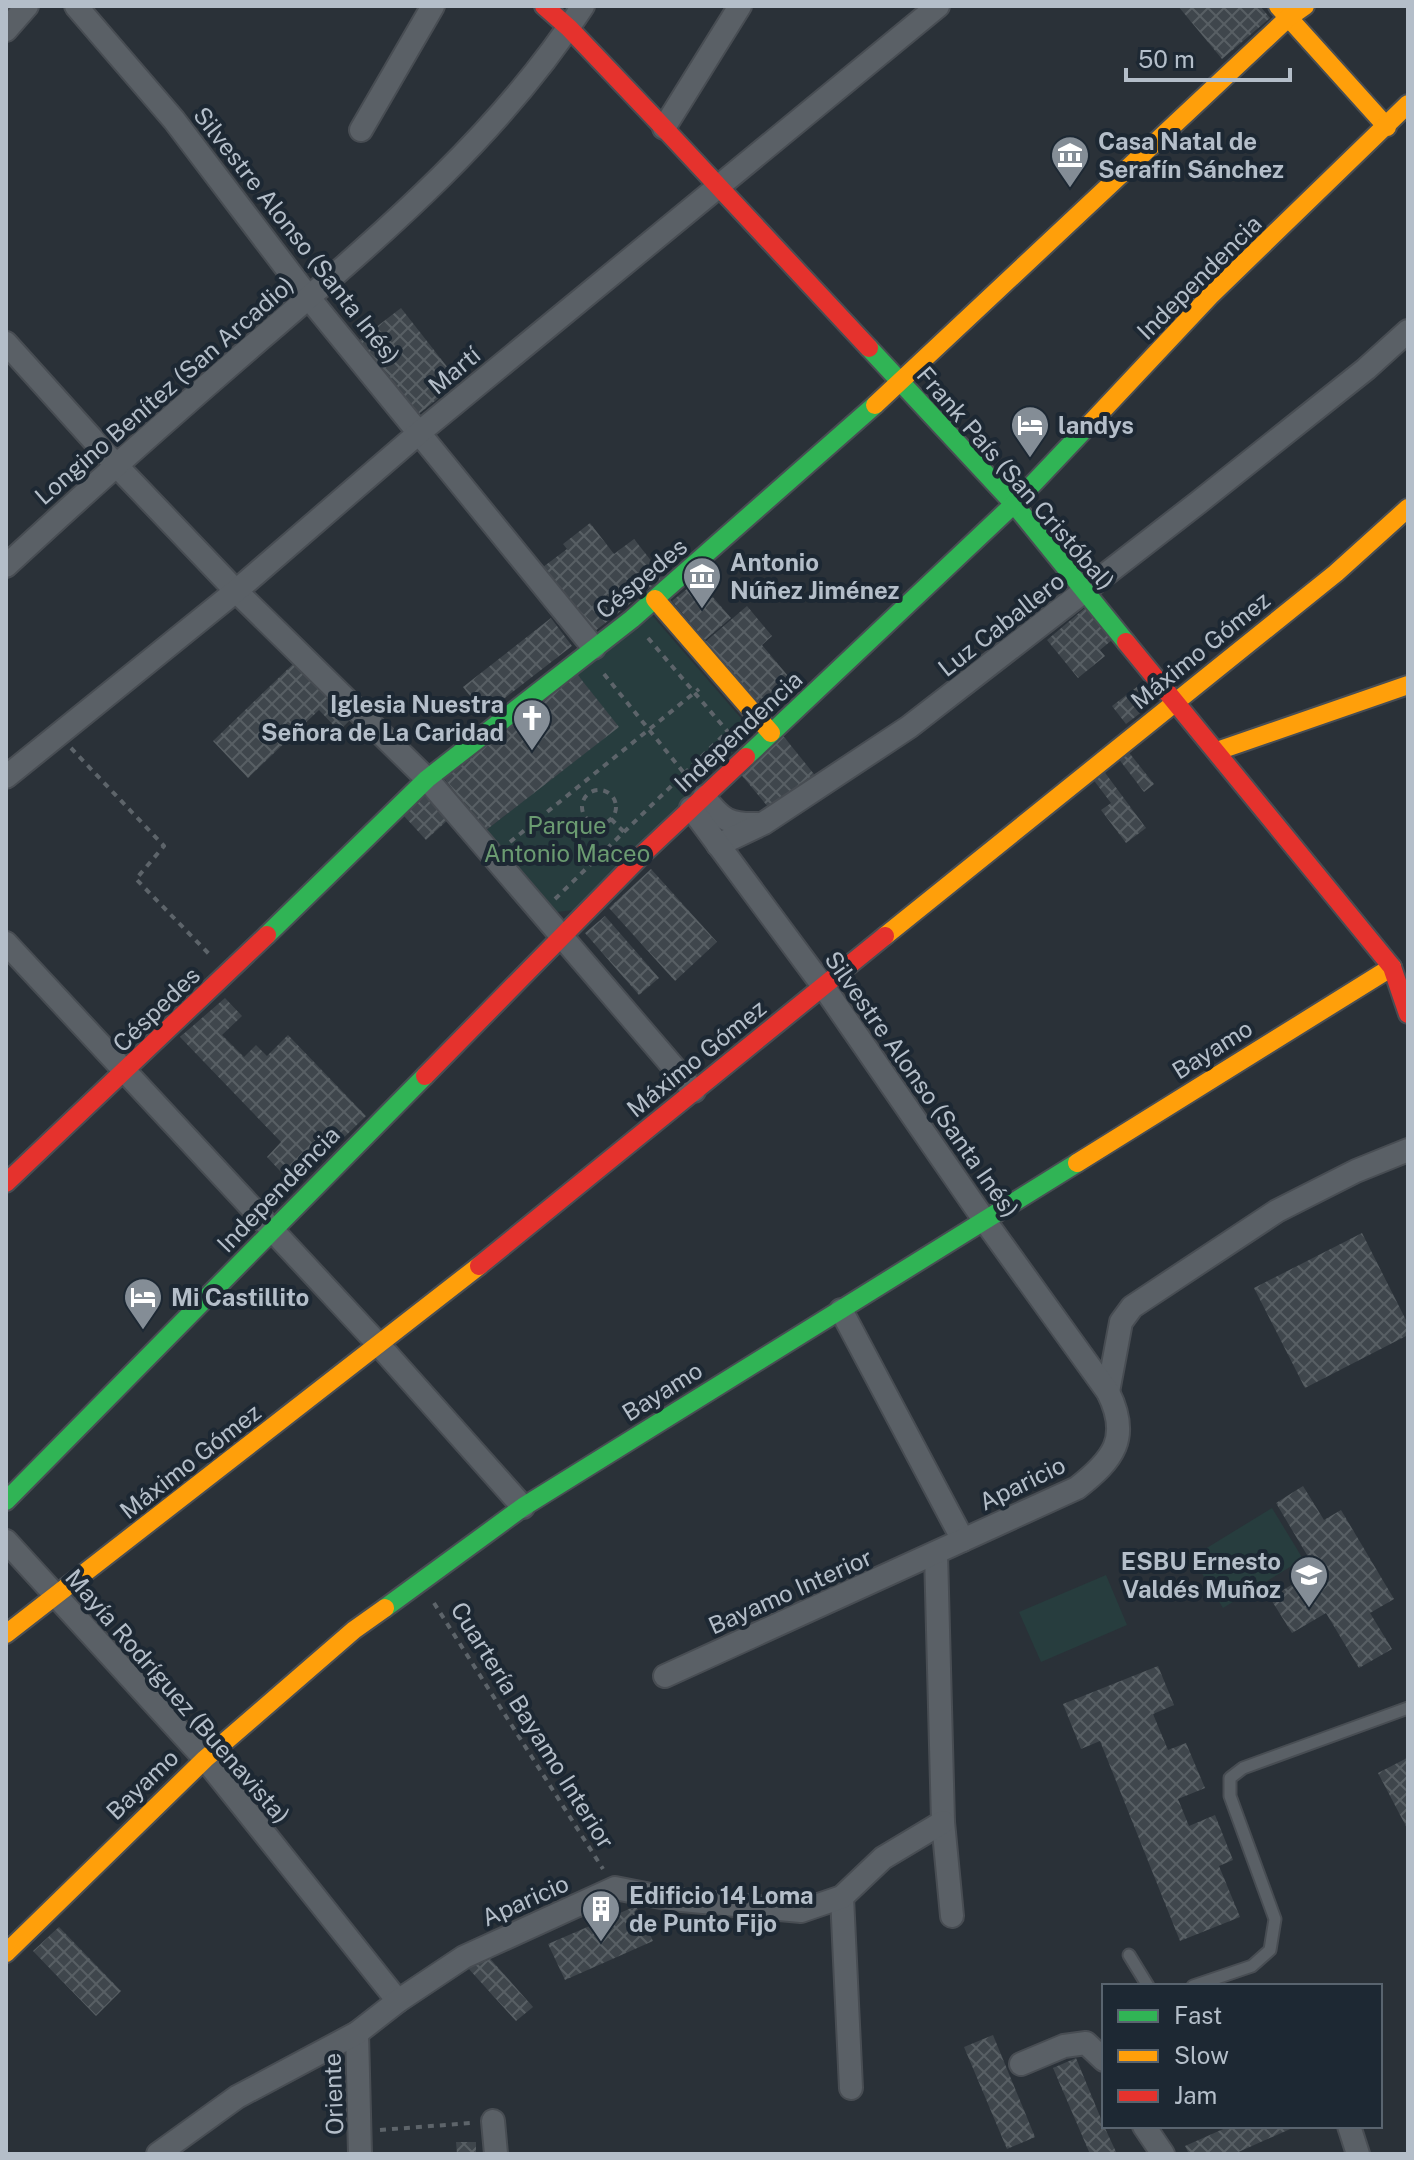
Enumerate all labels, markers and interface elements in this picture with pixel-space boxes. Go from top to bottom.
scale bar [1126,32,1290,82]
text: 50 m [1138,45,1195,73]
street label: Silvestre Alonso (Santa Inés) [188,101,406,369]
place label: Casa Natal de Serafín Sánchez [1098,127,1284,183]
museum icon: Casa Natal de Serafín Sánchez [1049,134,1091,189]
street label: Independencia [1131,209,1267,345]
street label: Longino Benítez (San Arcadio) [29,270,299,510]
street label: Martí [423,340,486,400]
street label: Frank País (San Cristóbal) [912,361,1120,595]
hotel icon: landys [1009,404,1051,459]
place label: landys [1058,411,1134,439]
street label: Céspedes [590,532,692,624]
place label: Antonio Núñez Jiménez [730,548,899,604]
museum icon: Antonio Núñez Jiménez [681,555,723,610]
street label: Luz Caballero [932,566,1070,682]
street label: Máximo Gómez [1125,585,1275,715]
street label: Independencia [668,665,808,797]
place label: Iglesia Nuestra Señora de La Caridad [261,690,504,746]
church icon: Iglesia Nuestra Señora de La Caridad [511,697,553,752]
park label: Parque Antonio Maceo [484,811,650,867]
street label: Silvestre Alonso (Santa Inés) [819,946,1025,1222]
street label: Céspedes [107,961,205,1057]
street label: Máximo Gómez [621,993,771,1123]
street label: Bayamo [1167,1014,1257,1084]
street label: Independencia [211,1120,345,1258]
hotel icon: Mi Castillito [122,1276,164,1331]
place label: Mi Castillito [171,1283,309,1311]
street label: Bayamo [617,1356,707,1426]
street label: Máximo Gómez [114,1397,266,1525]
street label: Aparicio [974,1450,1070,1516]
street label: Bayamo Interior [704,1542,876,1640]
place label: ESBU Ernesto Valdés Muñoz [1121,1547,1281,1603]
school or university icon: ESBU Ernesto Valdés Muñoz [1288,1554,1330,1609]
street label: Mayía Rodríguez (Buenavista) [60,1563,296,1829]
street label: Cuartería Bayamo Interior [445,1597,621,1853]
street label: Bayamo [100,1743,184,1825]
street label: Aparicio [477,1868,573,1932]
place label: Edificio 14 Loma de Punto Fijo [629,1881,814,1937]
building icon: Edificio 14 Loma de Punto Fijo [580,1888,622,1943]
legend [1102,1984,1382,2128]
text: Fast [1174,2001,1222,2029]
text: Slow [1174,2041,1229,2069]
street label: Oriente [318,2052,348,2136]
text: Jam [1174,2081,1217,2109]

